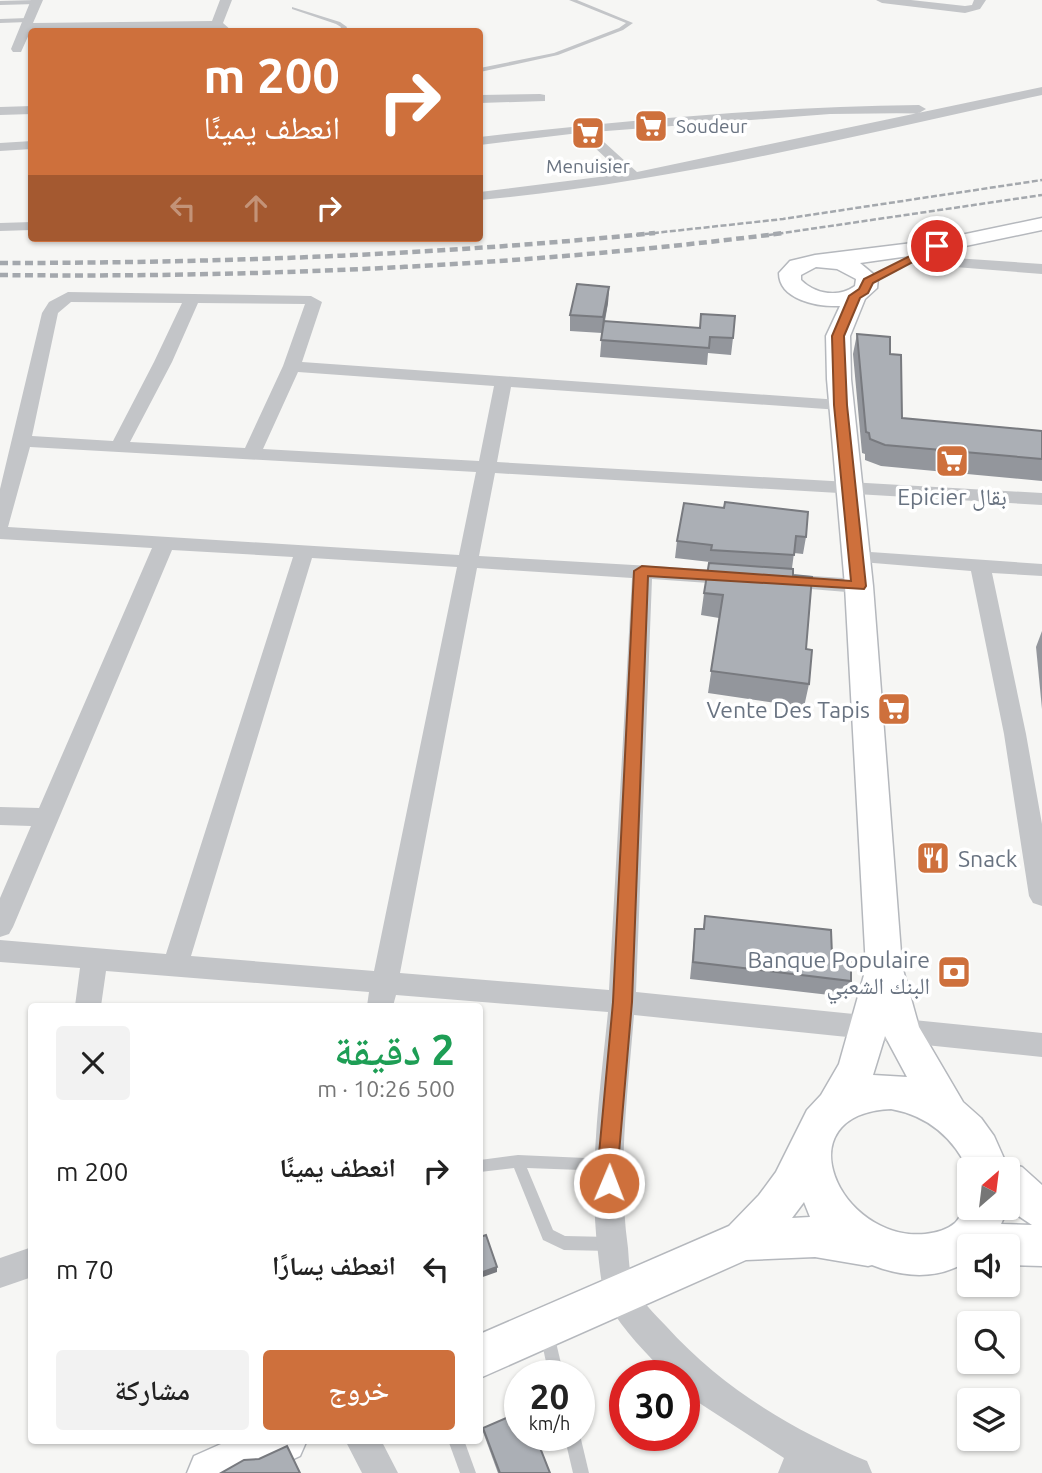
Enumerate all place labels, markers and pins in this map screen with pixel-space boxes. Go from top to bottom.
supermarket icon: Soudeur [632,107,670,145]
supermarket icon: Menuisier [569,114,607,152]
place label: Soudeur [676,115,748,137]
place label: Menuisier [546,155,630,177]
pin [907,216,967,276]
supermarket icon: Epicier بقال [933,442,971,480]
place label: Epicier بقال [897,484,1007,511]
supermarket icon: Vente Des Tapis [875,690,913,728]
place label: Vente Des Tapis [707,697,870,722]
restaurant icon: Snack [914,839,952,877]
place label: Snack [958,846,1018,871]
place label: Banque Populaire البنك الشعبي [747,947,930,1004]
bank icon: Banque Populaire البنك الشعبي [935,953,973,991]

